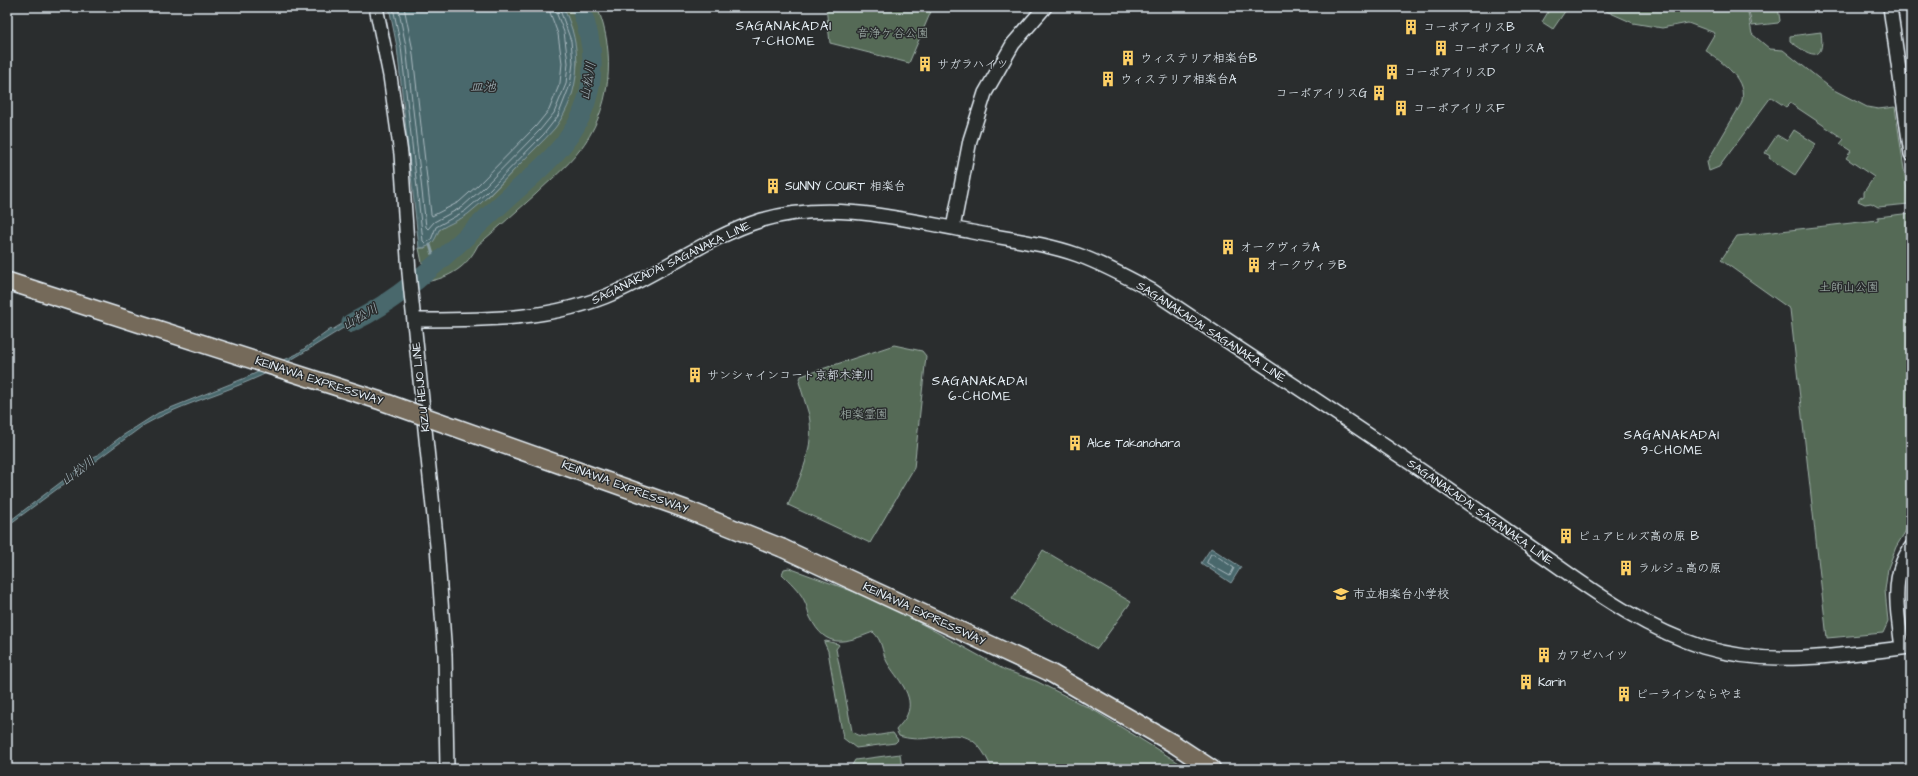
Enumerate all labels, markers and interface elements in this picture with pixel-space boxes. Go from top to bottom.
district label: SAGANAKADAI 7-CHOME [736,17,832,50]
building icon: コーポアイリスB [1402,18,1420,36]
place label: コーポアイリスB [1423,19,1515,36]
park label: 音浄ケ谷公園 [857,25,929,42]
building icon: コーポアイリスA [1432,39,1450,57]
place label: コーポアイリスA [1453,40,1544,57]
building icon: ウィステリア相楽台B [1119,49,1137,67]
place label: ウィステリア相楽台B [1140,50,1258,67]
building icon: サガラハイツ [916,55,934,73]
place label: サガラハイツ [937,56,1009,73]
water label: 山松川 [576,60,600,102]
building icon: コーポアイリスD [1383,63,1401,81]
place label: コーポアイリスD [1404,64,1495,81]
building icon: ウィステリア相楽台A [1099,70,1117,88]
place label: ウィステリア相楽台A [1120,71,1237,88]
water label: 皿池 [470,78,497,96]
building icon: コーポアイリスG [1370,84,1388,102]
place label: コーポアイリスG [1275,85,1368,102]
building icon: コーポアイリスF [1392,99,1410,117]
place label: コーポアイリスF [1413,100,1505,117]
building icon: SUNNY COURT 相楽台 [764,177,782,195]
place label: SUNNY COURT 相楽台 [785,178,906,195]
street label: SAGANAKADAI SAGANAKA LINE [589,217,753,309]
building icon: オークヴィラA [1219,238,1237,256]
place label: オークヴィラA [1240,239,1320,256]
building icon: オークヴィラB [1245,256,1263,274]
place label: オークヴィラB [1266,257,1347,274]
street label: SAGANAKADAI SAGANAKA LINE [1133,277,1289,387]
park label: 土師山公園 [1819,279,1879,296]
water label: 山松川 [339,299,381,335]
street label: KIZU HEIJO LINE [408,341,434,433]
street label: KEINAWA EXPRESSWAY [253,352,386,410]
building icon: サンシャインコート京都木津川 [686,366,704,384]
place label: サンシャインコート京都木津川 [707,367,875,384]
district label: SAGANAKADAI 6-CHOME [932,372,1028,405]
park label: 相楽霊園 [840,406,888,423]
district label: SAGANAKADAI 9-CHOME [1624,426,1720,459]
building icon: Alce Takanohara [1066,434,1084,452]
place label: Alce Takanohara [1087,435,1180,452]
water label: 山松川 [57,452,99,490]
street label: SAGANAKADAI SAGANAKA LINE [1404,455,1556,569]
street label: KEINAWA EXPRESSWAY [559,456,691,518]
building icon: ピュアヒルズ高の原 B [1557,527,1575,545]
place label: ピュアヒルズ高の原 B [1578,528,1700,545]
building icon: ラルジュ高の原 [1617,559,1635,577]
place label: ラルジュ高の原 [1638,560,1722,577]
street label: KEINAWA EXPRESSWAY [860,578,989,650]
school or university icon: 市立相楽台小学校 [1332,585,1350,603]
place label: 市立相楽台小学校 [1353,586,1449,603]
building icon: カワゼハイツ [1535,646,1553,664]
place label: カワゼハイツ [1556,647,1628,664]
building icon: Karin [1517,673,1535,691]
place label: Karin [1538,674,1566,691]
building icon: ピーラインならやま [1615,685,1633,703]
place label: ピーラインならやま [1636,686,1743,703]

